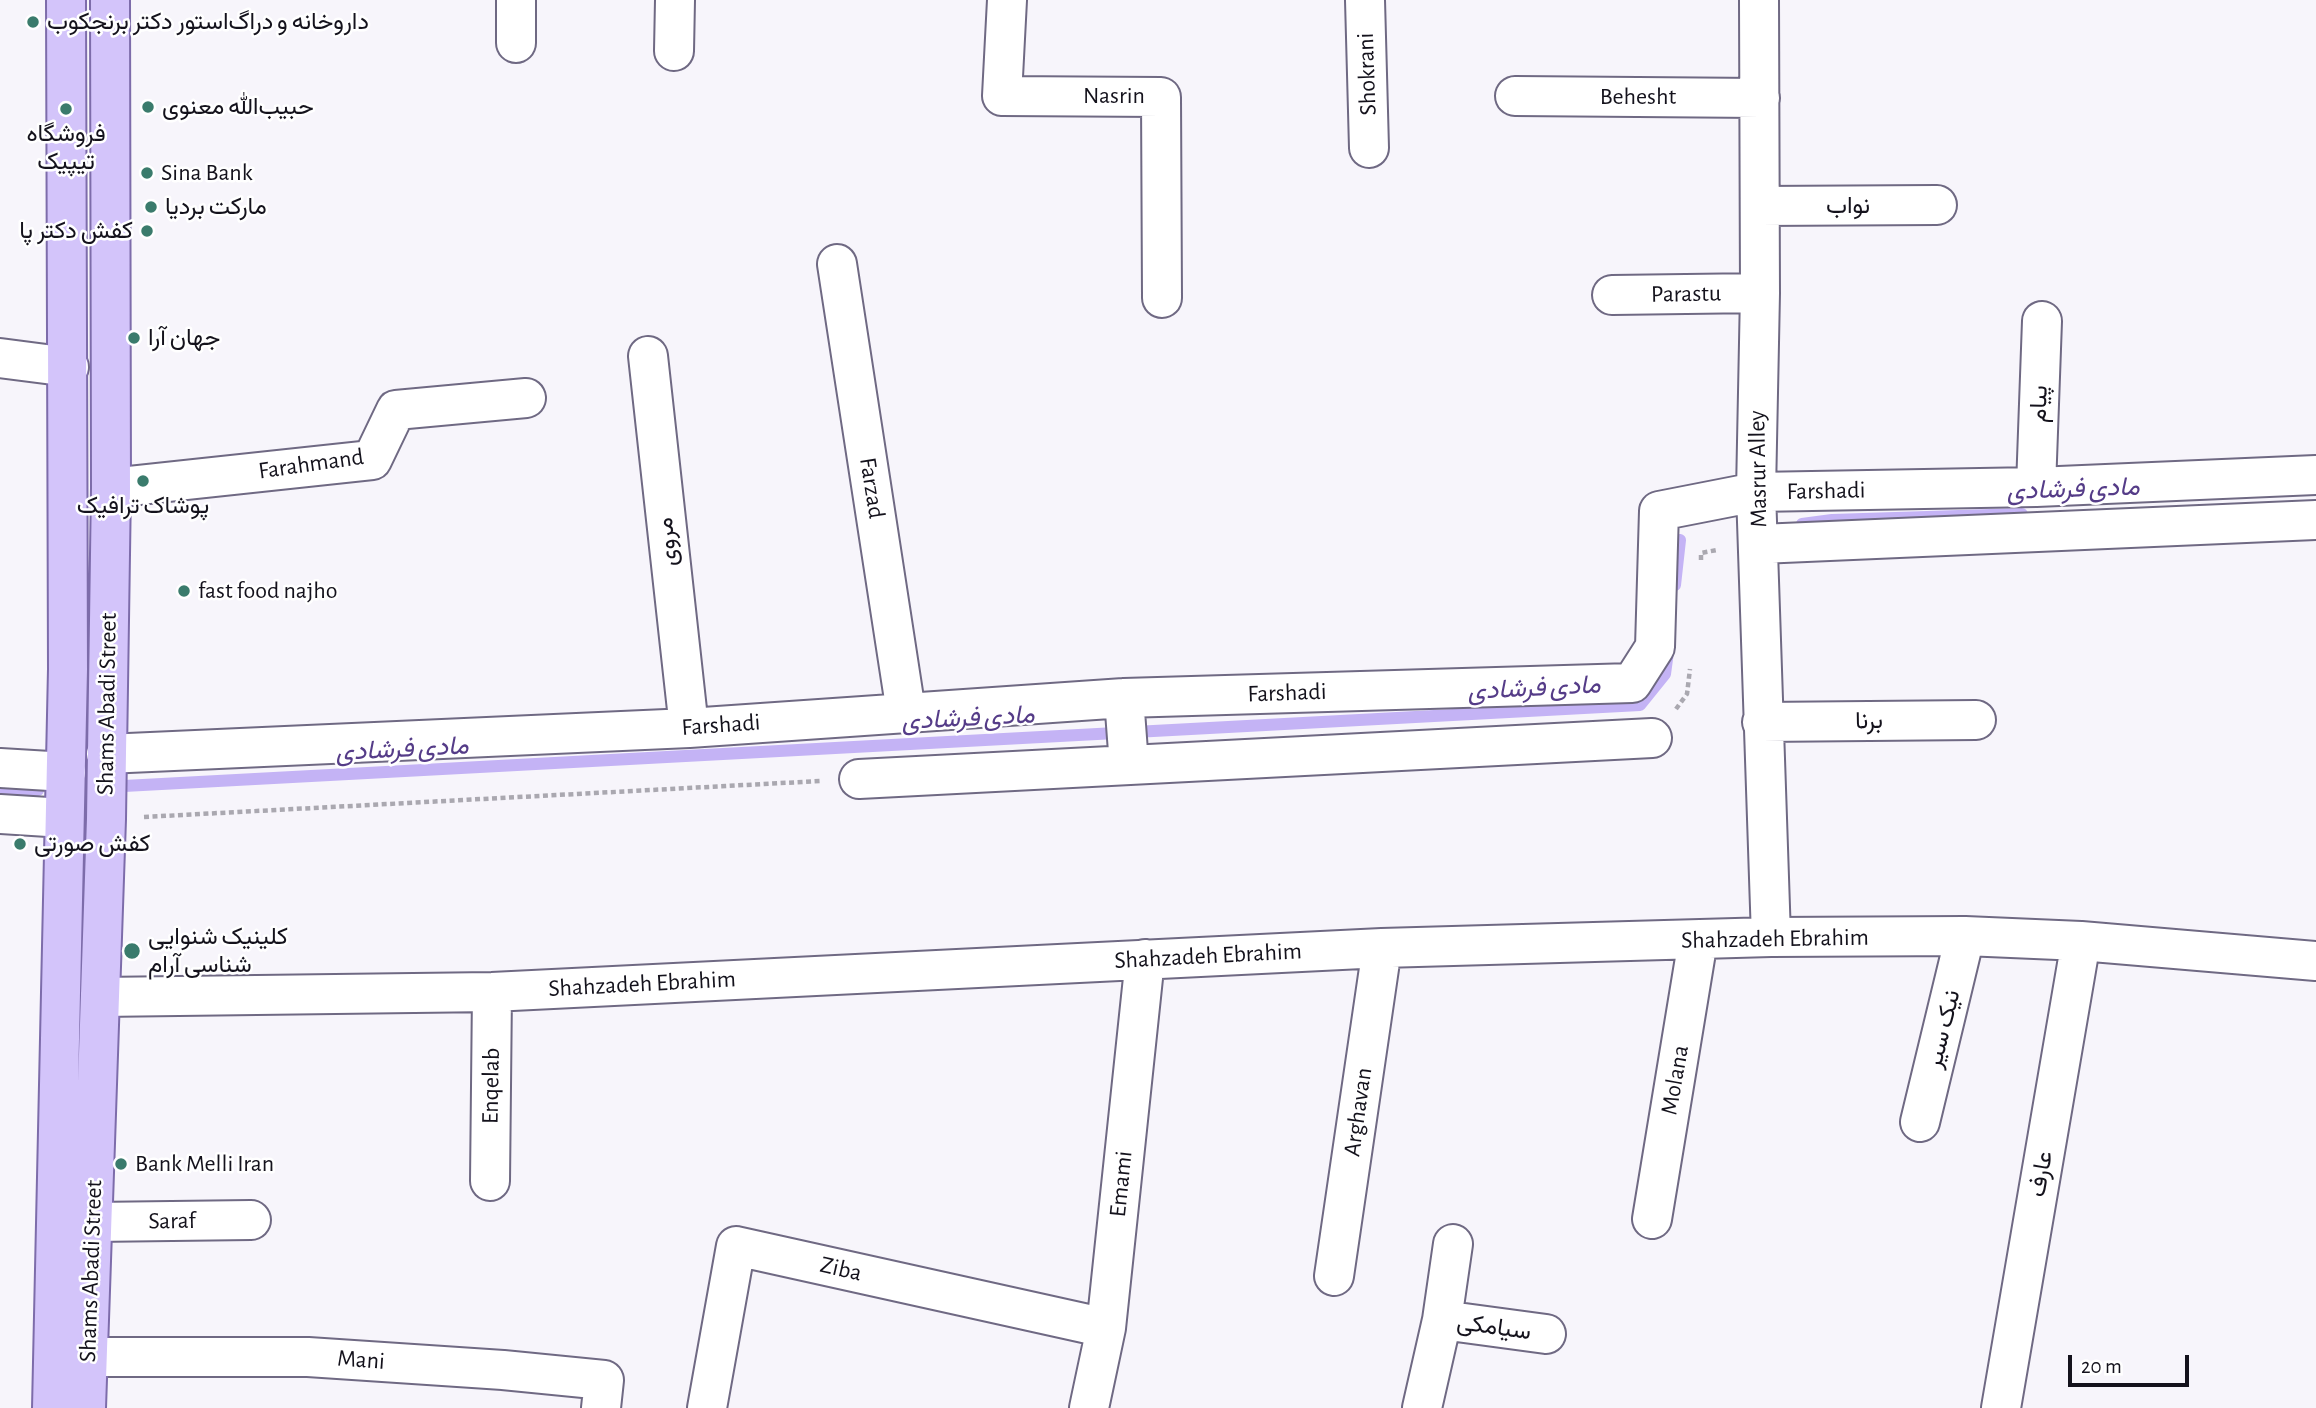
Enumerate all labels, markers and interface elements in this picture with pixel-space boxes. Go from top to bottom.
place label: داروخانه و دراگ‌استور دکتر برنجکوب [47,8,369,36]
marker: داروخانه و دراگ‌استور دکتر برنجکوب [25,14,41,30]
street label: Shokrani [1351,32,1383,116]
street label: Nasrin [1083,82,1145,110]
street label: Behesht [1600,83,1676,111]
place label: حبیب‌الله معنوی [162,93,314,121]
marker: حبیب‌الله معنوی [140,99,156,115]
marker: فروشگاه تيپيک [58,101,74,117]
place label: فروشگاه تيپيک [26,120,106,176]
place label: Sina Bank [161,159,253,187]
marker: Sina Bank [139,165,155,181]
street label: نواب [1826,192,1870,220]
place label: مارکت بردیا [165,193,267,221]
marker: مارکت بردیا [143,199,159,215]
place label: کفش دکتر پا [19,217,133,245]
marker: کفش دکتر پا [139,223,155,239]
street label: Parastu [1651,279,1721,309]
place label: جهان آرا [148,324,220,352]
marker: جهان آرا [126,330,142,346]
street label: پیام [2024,385,2054,423]
street label: Masrur Alley [1743,410,1773,528]
street label: Farahmand [256,442,366,486]
street label: Farzad [853,455,891,521]
water label: مادی فرشادی [2006,471,2140,507]
marker: پوشاک ترافیک [135,473,151,489]
street label: Farshadi [1786,476,1866,506]
place label: پوشاک ترافیک [77,492,209,520]
street label: مروی [650,516,684,568]
place label: fast food najho [198,577,338,605]
marker: fast food najho [176,583,192,599]
street label: Shams Abadi Street [91,613,123,795]
water label: مادی فرشادی [1467,669,1601,707]
street label: Farshadi [1247,677,1327,709]
water label: مادی فرشادی [901,699,1035,737]
street label: برنا [1855,706,1883,736]
street label: Farshadi [681,708,761,742]
water label: مادی فرشادی [335,730,469,768]
place label: کفش صورتی [34,830,150,858]
marker: کفش صورتی [12,836,28,852]
place label: کلینیک شنوایی شناسی آرام [148,923,288,979]
street label: Shahzadeh Ebrahim [1681,923,1869,955]
street label: Shahzadeh Ebrahim [1113,937,1303,975]
marker: کلینیک شنوایی شناسی آرام [122,941,142,961]
street label: Shahzadeh Ebrahim [547,965,737,1003]
street label: نیک سیر [1919,987,1967,1071]
street label: Molana [1655,1043,1695,1117]
street label: Enqelab [476,1048,506,1124]
street label: Arghavan [1338,1066,1378,1158]
street label: Emami [1103,1149,1139,1219]
street label: عارف [2023,1149,2059,1199]
place label: Bank Melli Iran [135,1150,274,1178]
marker: Bank Melli Iran [113,1156,129,1172]
street label: Shams Abadi Street [73,1179,109,1363]
street label: Saraf [148,1206,196,1236]
street label: Ziba [817,1250,865,1288]
street label: سیامکی [1455,1308,1533,1346]
scale bar [2071,1342,2192,1386]
street label: Mani [336,1344,386,1376]
text: 20 m [2081,1356,2122,1377]

